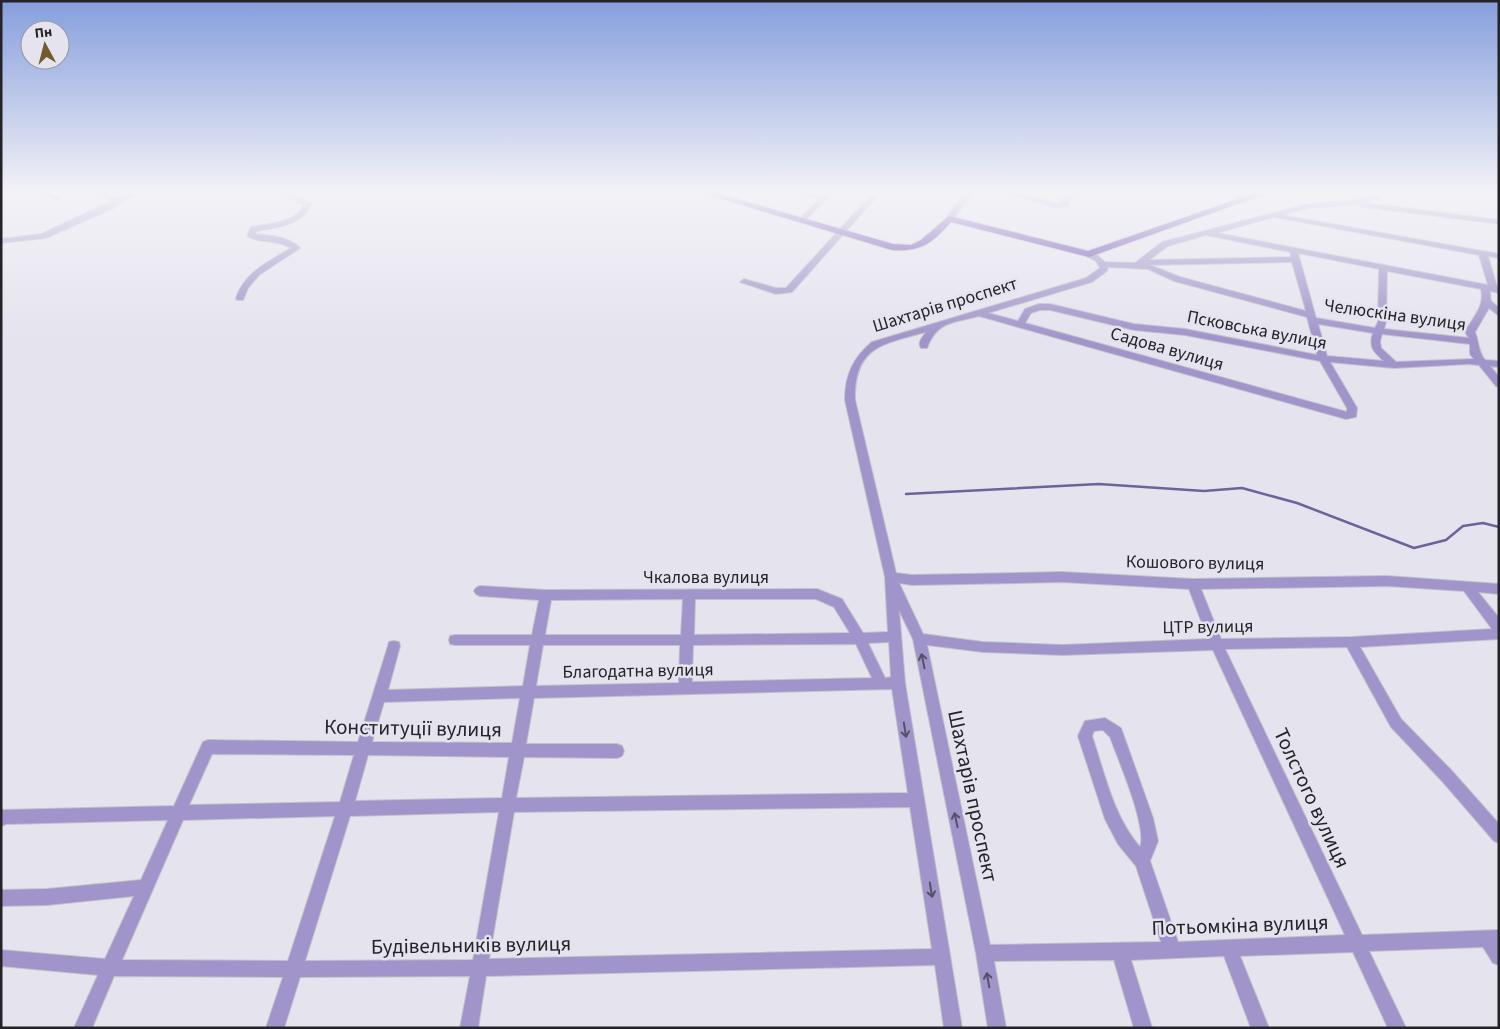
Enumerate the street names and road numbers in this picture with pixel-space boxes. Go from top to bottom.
street label: Шахтарів проспект [869,271,1021,339]
street label: Челюскіна вулиця [1322,293,1468,337]
street label: Псковська вулиця [1185,304,1329,356]
street label: Садова вулиця [1107,321,1227,377]
street label: Кошового вулиця [1126,549,1264,577]
street label: Чкалова вулиця [643,565,769,590]
street label: ЦТР вулиця [1162,614,1254,640]
street label: Благодатна вулиця [562,657,714,685]
street label: Шахтарів проспект [940,707,1006,885]
street label: Конституції вулиця [324,711,502,745]
street label: Толстого вулиця [1266,723,1358,873]
street label: Потьомкіна вулиця [1151,907,1329,943]
street label: Будівельників вулиця [371,928,571,962]

